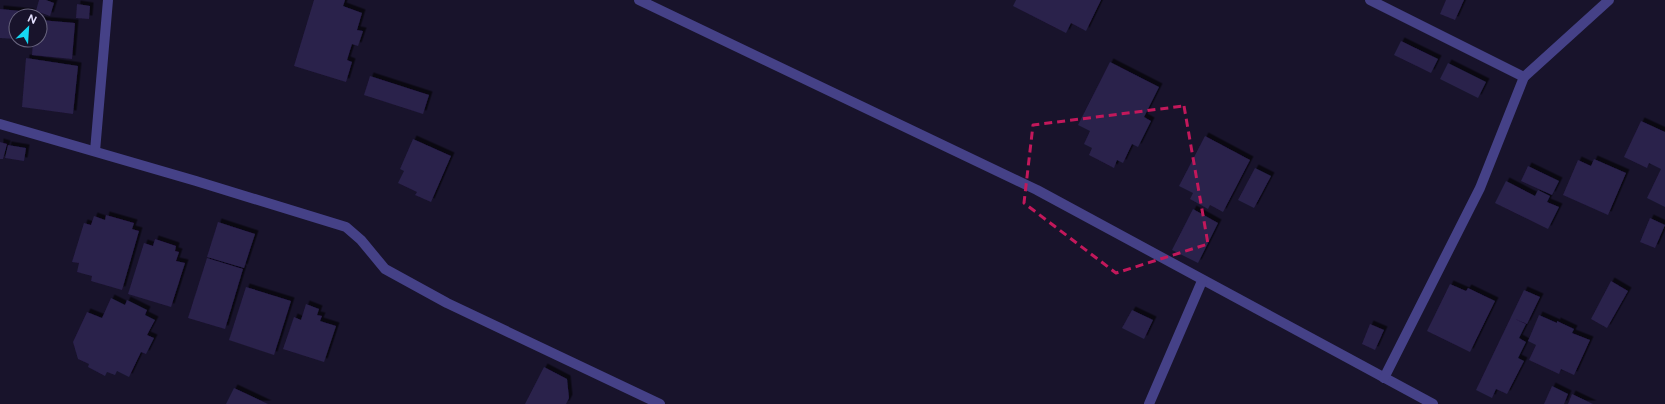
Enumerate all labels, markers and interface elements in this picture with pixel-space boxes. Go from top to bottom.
north arrow [8,8,48,48]
text: N [25,12,39,27]

